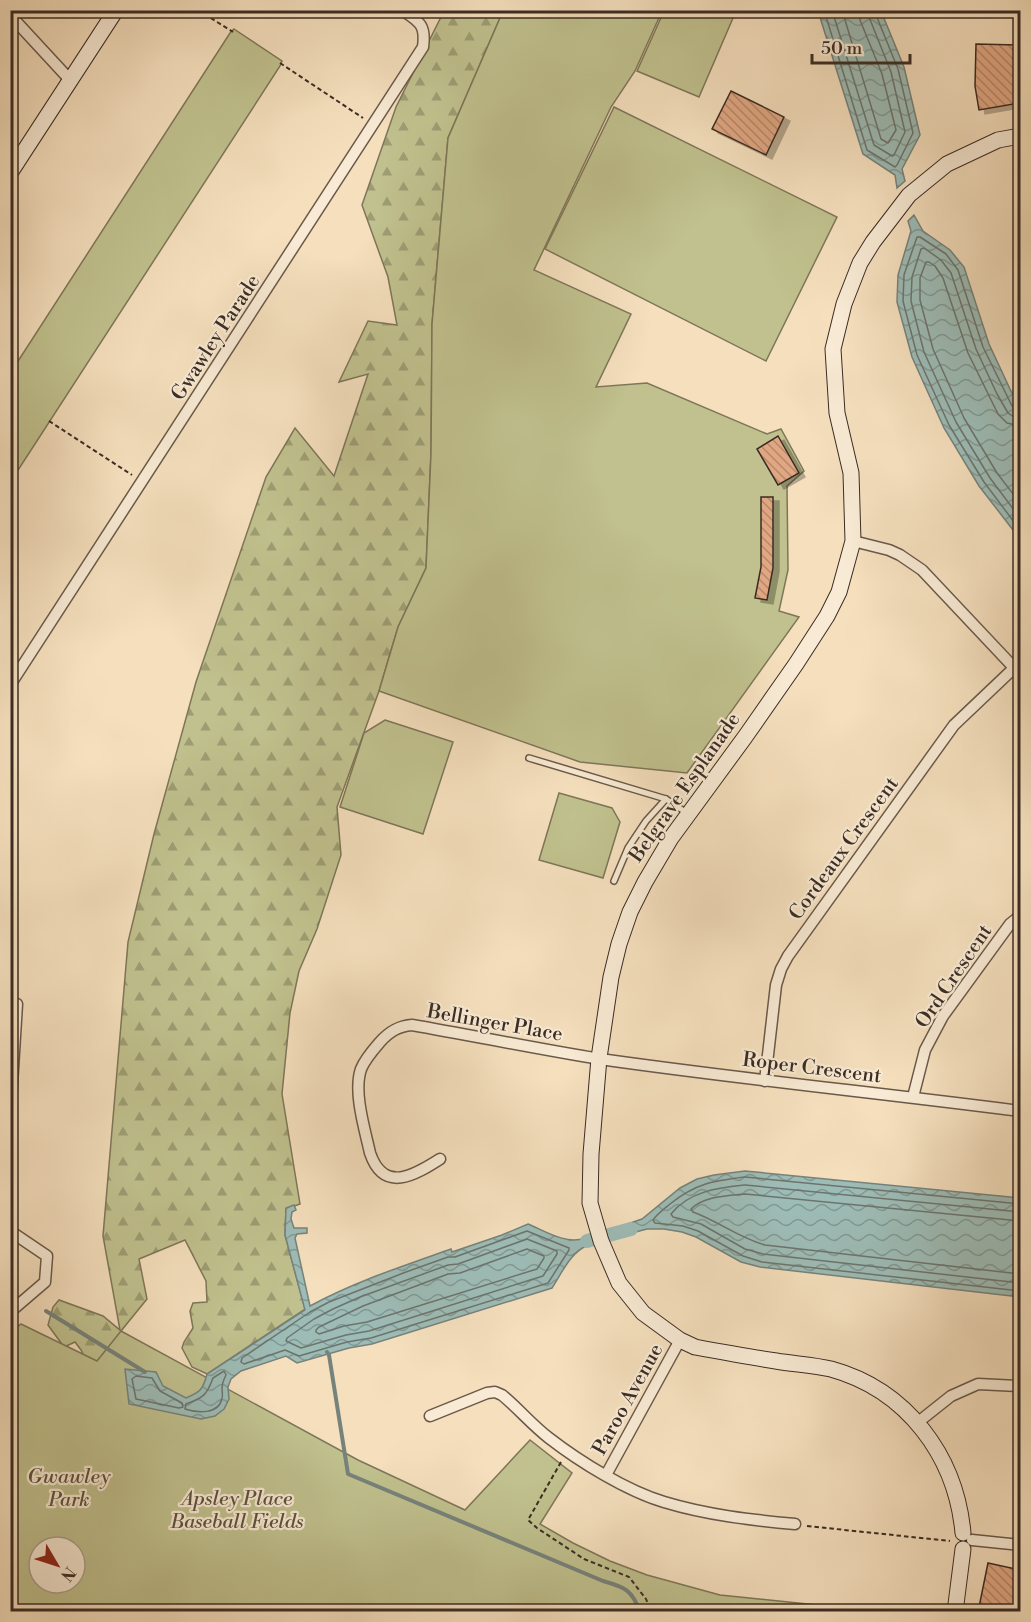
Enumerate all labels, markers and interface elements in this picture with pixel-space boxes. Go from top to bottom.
scale bar [812,27,910,65]
text: 50 m [821,37,863,60]
street label: Gwawley Parade [166,270,266,405]
street label: Belgrave Esplanade [624,708,746,868]
street label: Cordeaux Crescent [784,772,905,925]
street label: Ord Crescent [910,920,998,1034]
street label: Bellinger Place [424,999,565,1048]
street label: Roper Crescent [741,1048,883,1089]
street label: Paroo Avenue [587,1340,669,1460]
park label: Gwawley Park [27,1465,111,1513]
park label: Apsley Place Baseball Fields [170,1487,304,1535]
north arrow [27,1535,87,1595]
text: N [56,1563,80,1585]

